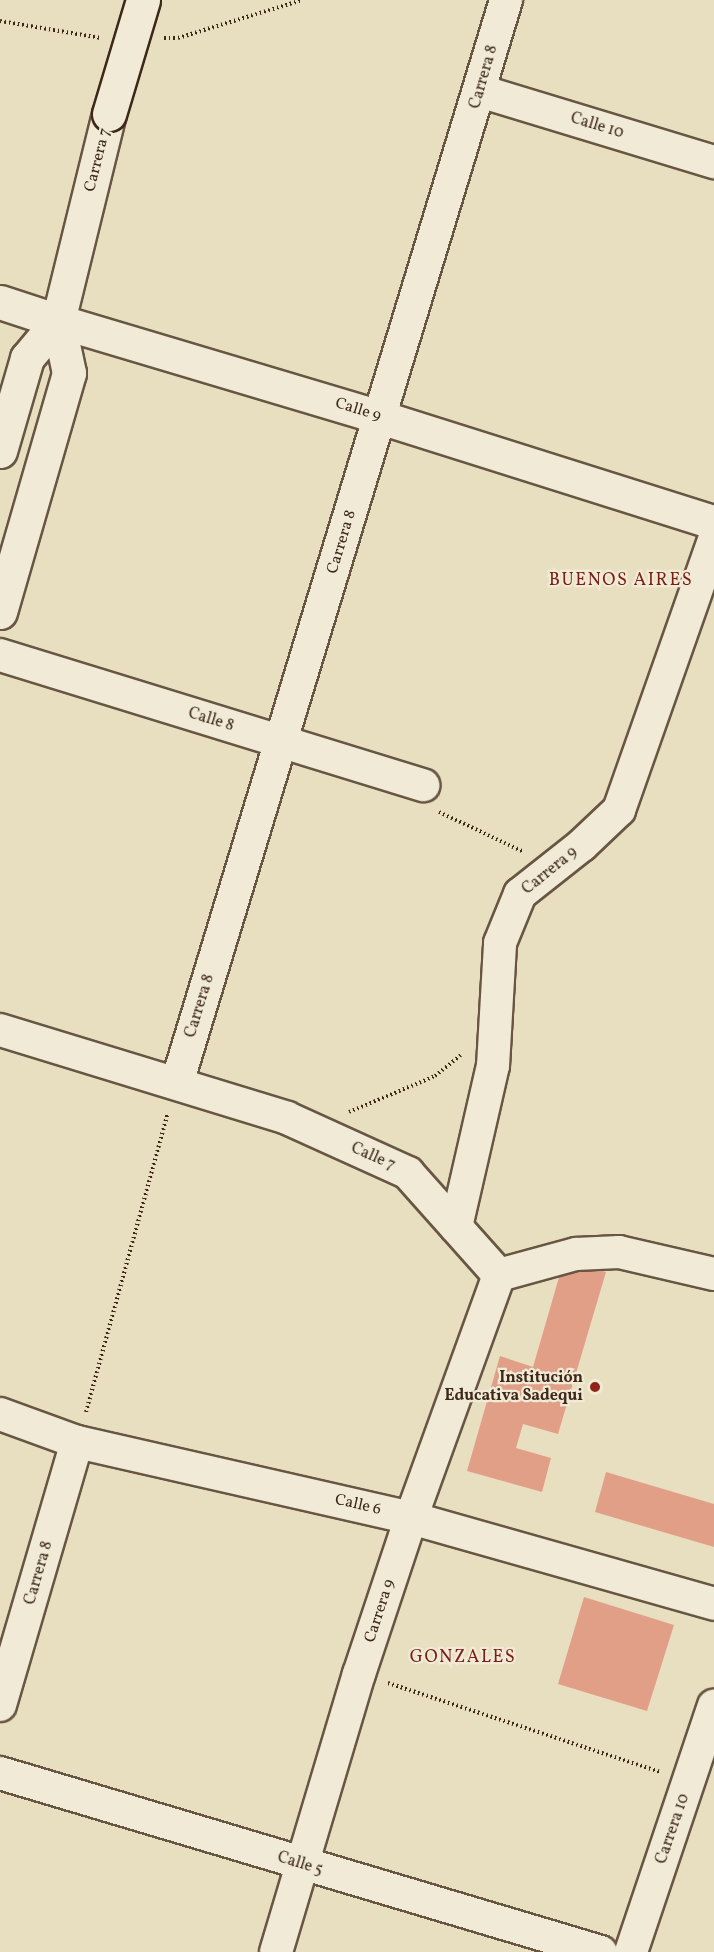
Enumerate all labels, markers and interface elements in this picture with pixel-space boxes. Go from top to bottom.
street label: Carrera 8 [466,43,502,111]
street label: Calle 10 [568,109,626,143]
street label: Carrera 7 [81,126,115,194]
street label: Calle 9 [333,394,383,426]
street label: Carrera 8 [323,508,361,576]
district label: BUENOS AIRES [549,570,693,592]
street label: Calle 8 [186,704,236,736]
street label: Carrera 9 [518,843,582,899]
street label: Carrera 8 [181,972,219,1040]
street label: Calle 7 [348,1139,398,1175]
place label: Institución Educativa Sadequi [445,1368,583,1406]
marker: Institución Educativa Sadequi [588,1380,602,1394]
street label: Calle 6 [333,1490,383,1520]
street label: Carrera 8 [21,1539,57,1607]
street label: Carrera 9 [361,1577,399,1645]
district label: GONZALES [410,1647,516,1669]
street label: Carrera 10 [652,1791,694,1867]
street label: Calle 5 [275,1848,325,1880]

